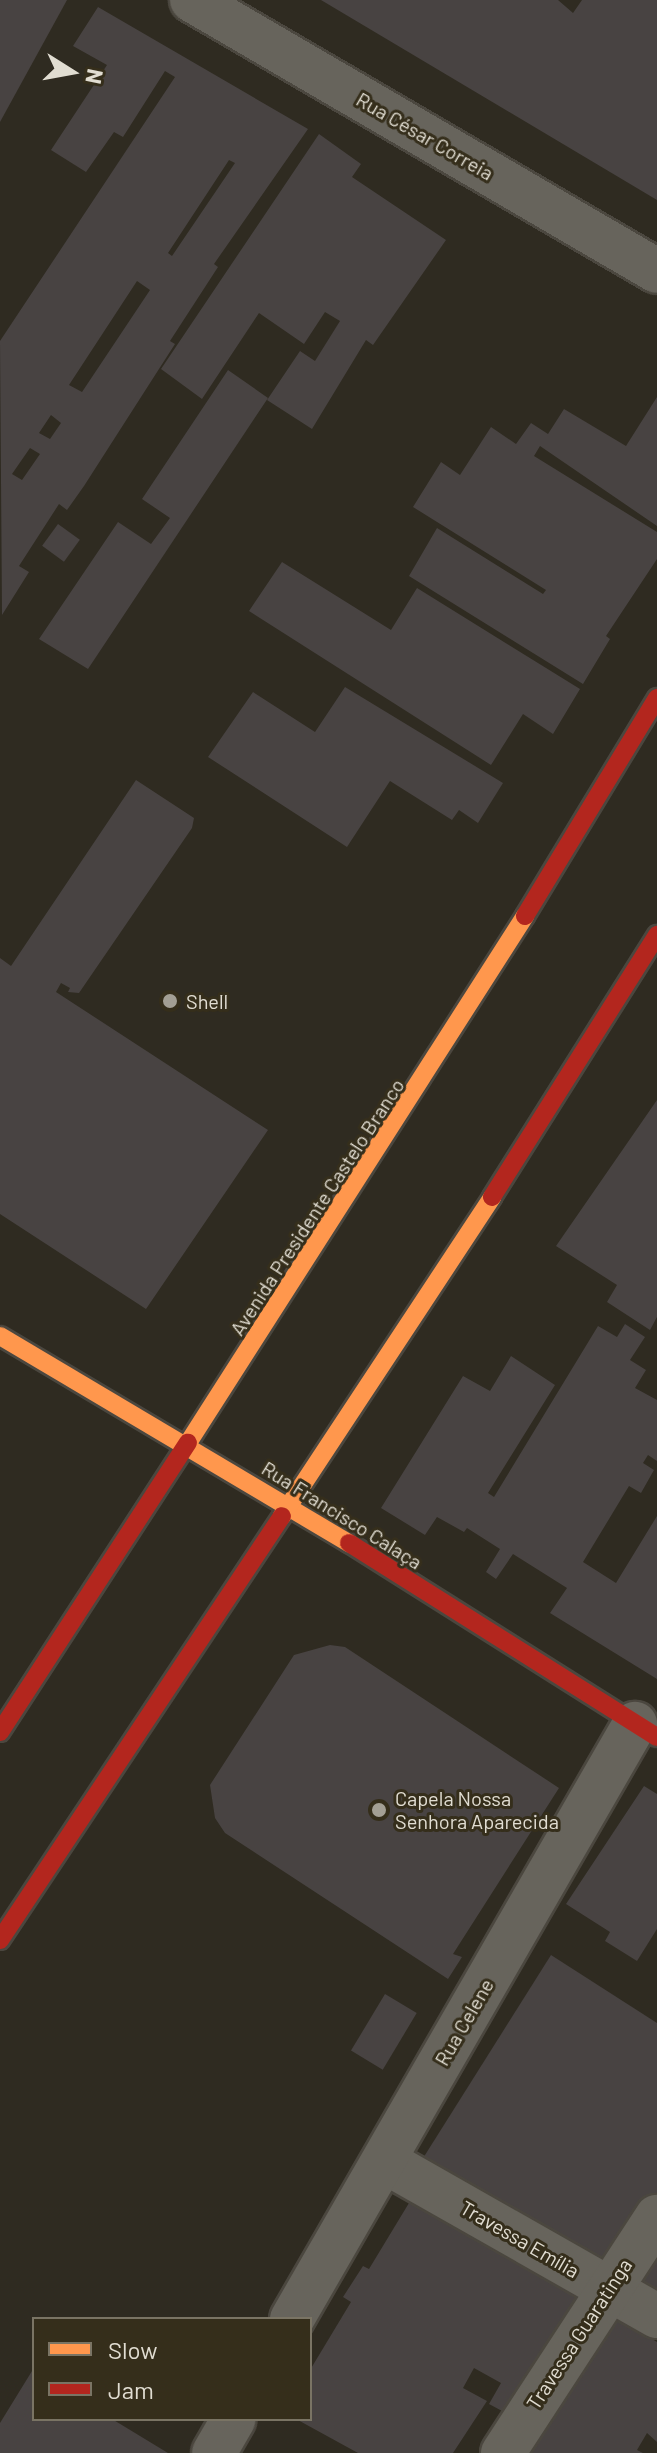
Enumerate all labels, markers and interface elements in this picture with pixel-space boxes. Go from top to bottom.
north arrow [32,32,112,112]
text: N [81,67,110,86]
street label: Rua César Correia [352,87,498,185]
place label: Shell [186,989,228,1013]
marker: Shell [161,992,179,1010]
street label: Avenida Presidente Castelo Branco [225,1074,409,1340]
street label: Rua Francisco Calaça [257,1456,427,1574]
place label: Capela Nossa Senhora Aparecida [395,1786,559,1833]
marker: Capela Nossa Senhora Aparecida [370,1801,388,1819]
street label: Rua Celene [429,1974,499,2070]
street label: Travessa Emília [456,2195,584,2283]
street label: Travessa Guaratinga [521,2254,637,2414]
legend [32,2317,312,2421]
text: Slow [108,2335,157,2364]
text: Jam [108,2375,154,2404]

